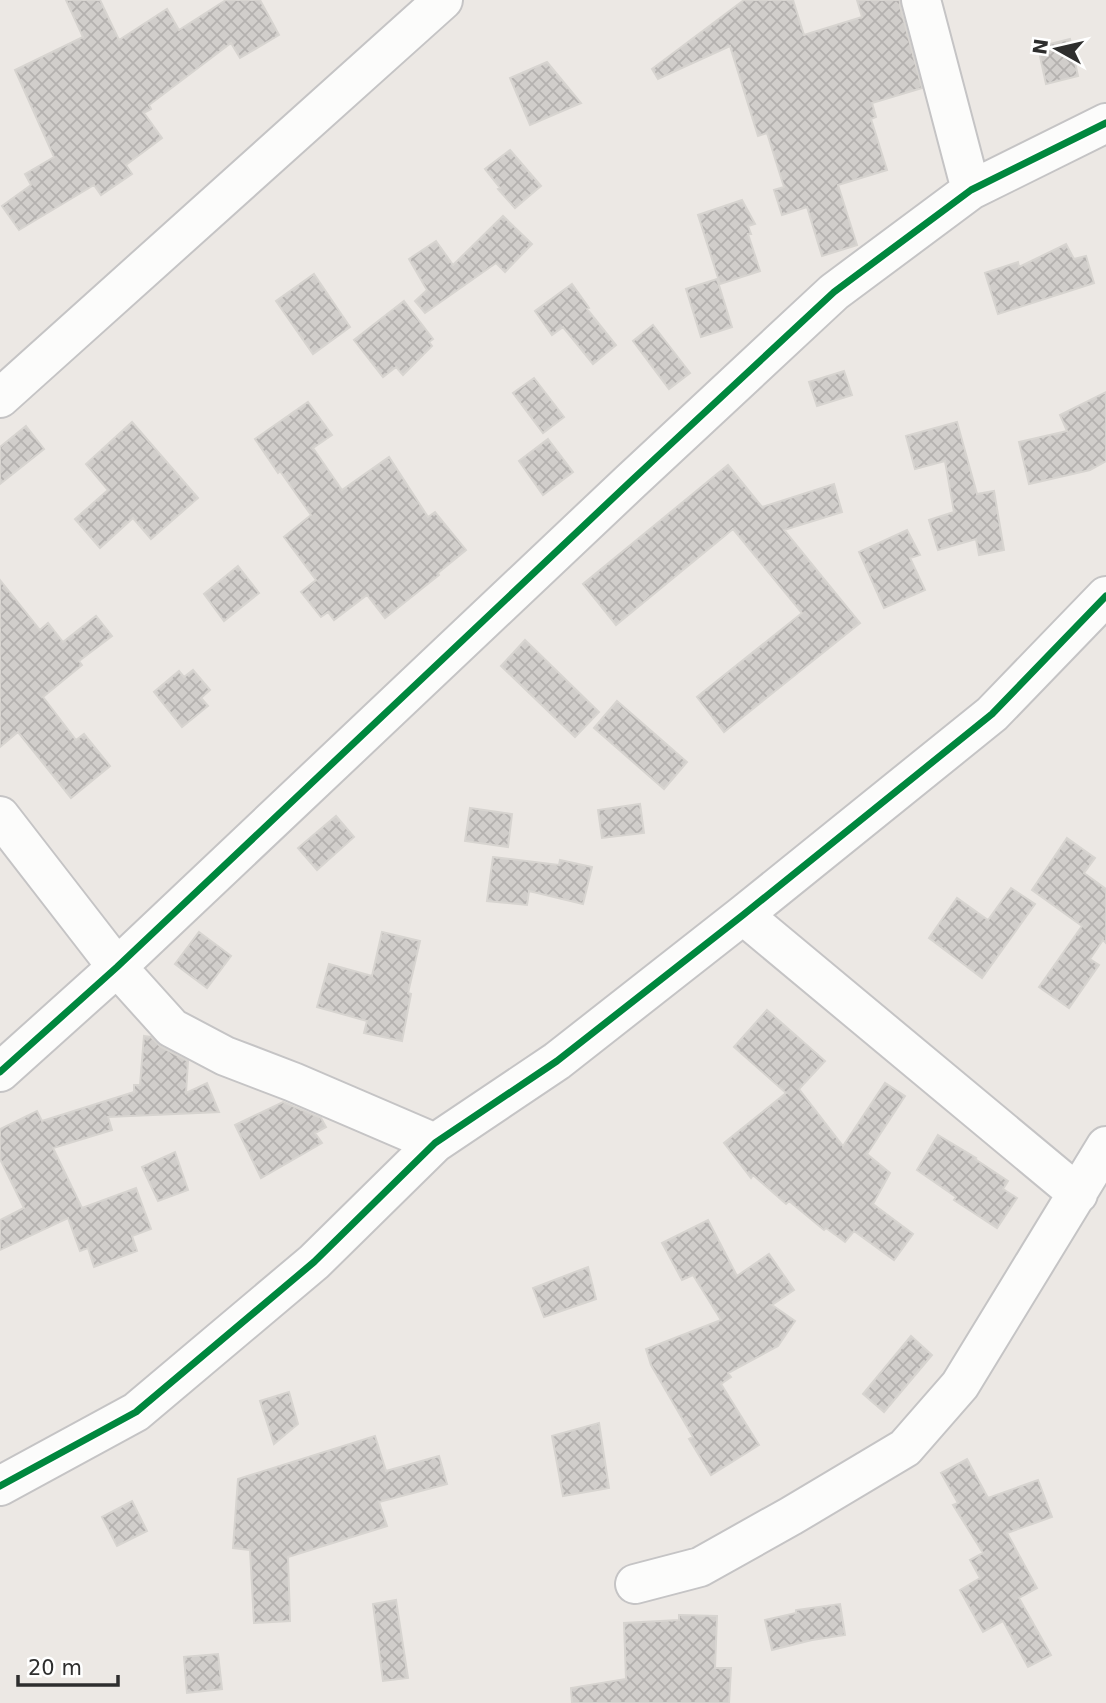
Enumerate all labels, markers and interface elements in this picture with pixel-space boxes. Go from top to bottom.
north arrow [1022,14,1092,84]
text: N [1028,37,1052,56]
scale bar [18,1644,117,1688]
text: 20 m [28,1656,82,1680]

